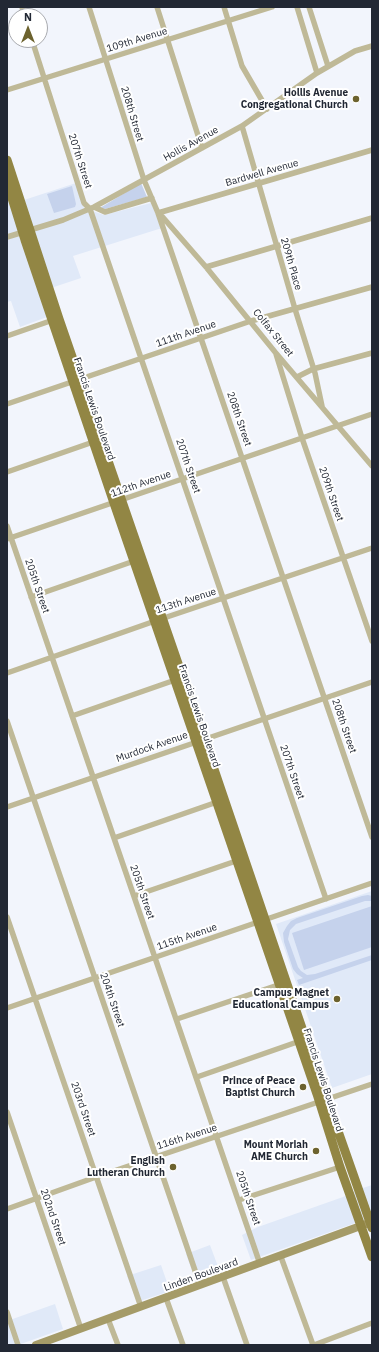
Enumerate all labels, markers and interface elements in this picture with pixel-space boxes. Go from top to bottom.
north arrow [8,8,48,48]
text: N [24,10,32,24]
street label: 109th Avenue [105,25,169,55]
street label: 208th Street [118,85,146,143]
place label: Hollis Avenue Congregational Church [241,87,348,110]
marker: Hollis Avenue Congregational Church [351,94,361,104]
street label: Hollis Avenue [161,124,221,164]
street label: 207th Street [65,132,95,190]
street label: Bardwell Avenue [224,157,300,189]
street label: 209th Place [278,236,304,292]
street label: Colfax Street [250,307,296,359]
street label: 111th Avenue [154,318,218,350]
street label: Francis Lewis Boulevard [71,356,117,462]
street label: 208th Street [224,390,254,448]
street label: 207th Street [173,437,203,495]
street label: 209th Street [316,465,346,523]
street label: 112th Avenue [109,468,173,500]
street label: 205th Street [22,557,52,615]
street label: 113th Avenue [154,586,218,616]
street label: Francis Lewis Boulevard [176,663,222,769]
street label: 208th Street [329,697,359,755]
street label: Murdock Avenue [115,729,189,765]
street label: 207th Street [277,743,307,801]
street label: 205th Street [127,863,157,921]
street label: 115th Avenue [155,921,219,953]
street label: 204th Street [97,971,127,1029]
place label: Campus Magnet Educational Campus [233,987,329,1010]
marker: Campus Magnet Educational Campus [332,994,342,1004]
street label: Francis Lewis Boulevard [301,1027,345,1133]
place label: Prince of Peace Baptist Church [223,1075,295,1098]
street label: 203rd Street [68,1080,98,1138]
marker: Prince of Peace Baptist Church [298,1082,308,1092]
street label: 116th Avenue [155,1122,219,1152]
place label: Mount Moriah AME Church [244,1139,308,1162]
marker: Mount Moriah AME Church [311,1146,321,1156]
place label: English Lutheran Church [87,1155,165,1178]
marker: English Lutheran Church [168,1162,178,1172]
street label: 205th Street [233,1169,263,1227]
street label: 202nd Street [38,1187,68,1247]
street label: Linden Boulevard [162,1256,240,1294]

